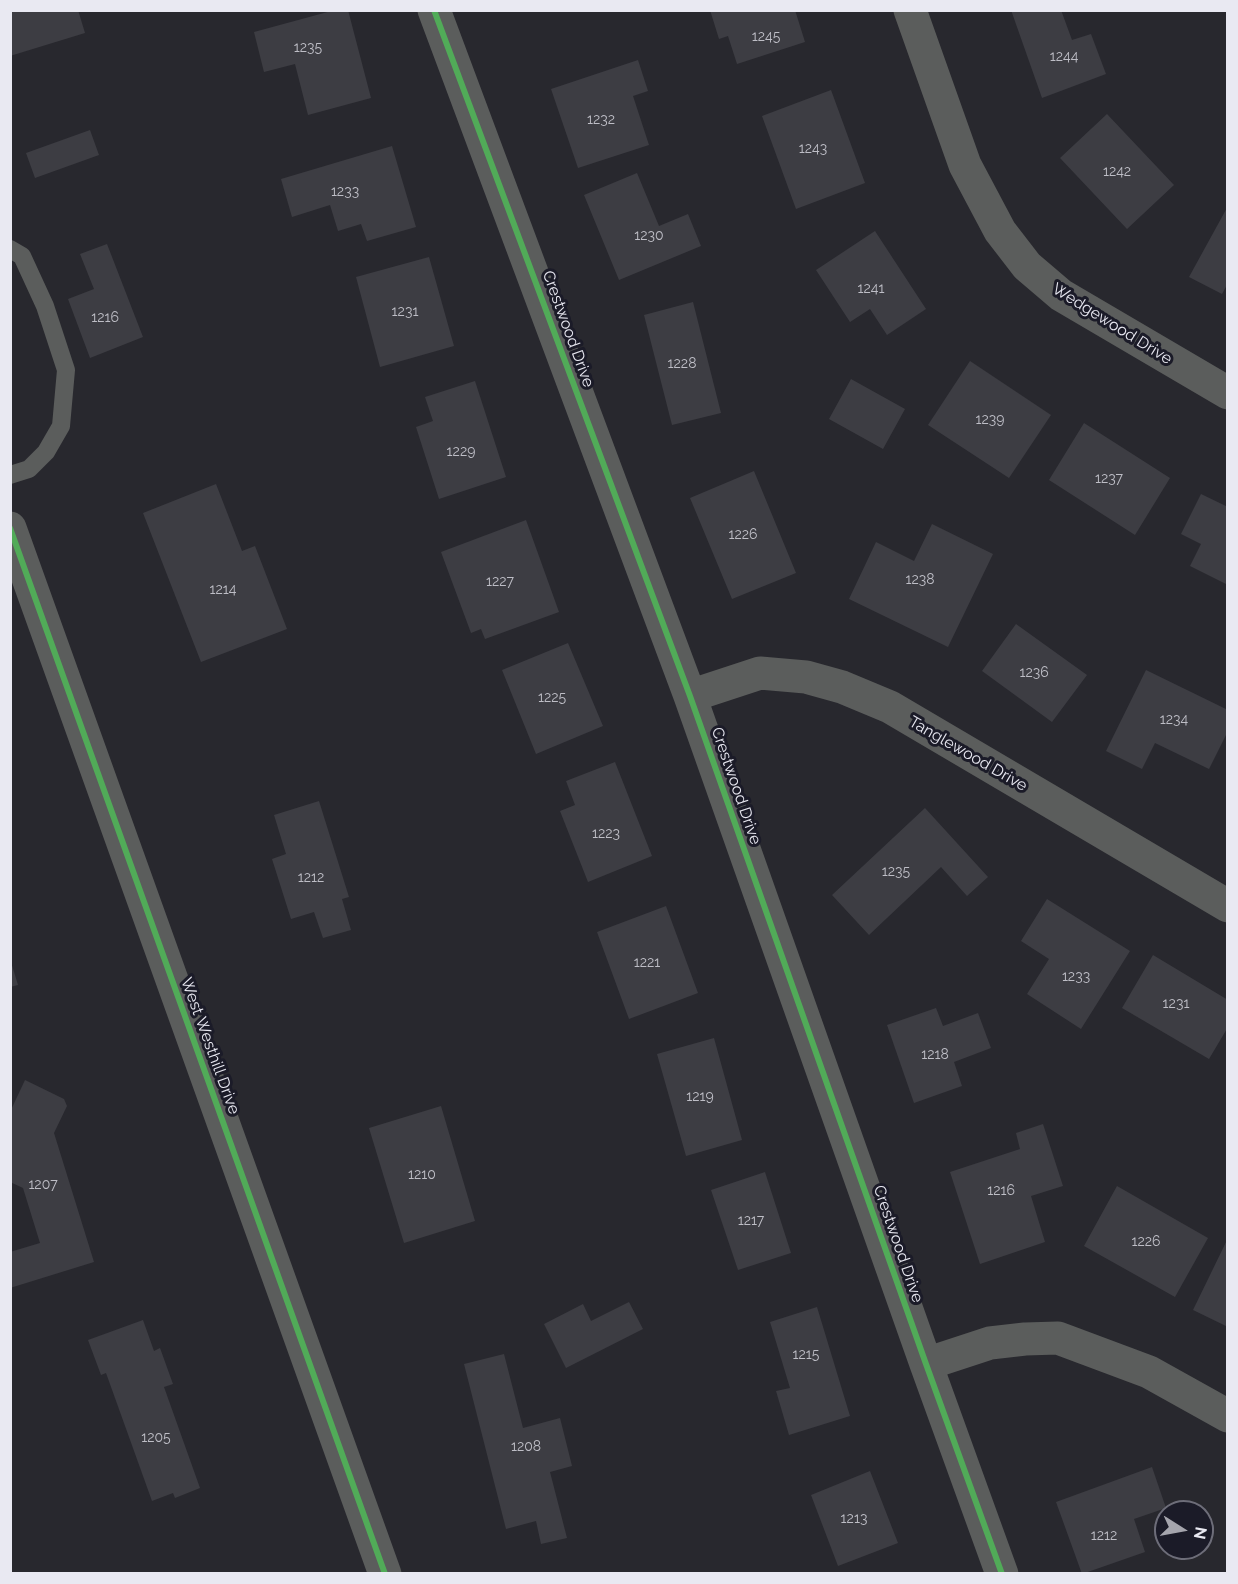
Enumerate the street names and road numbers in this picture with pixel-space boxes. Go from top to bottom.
street label: Crestwood Drive [538,268,598,390]
street label: Wedgewood Drive [1048,279,1176,369]
street label: Tanglewood Drive [905,712,1031,796]
street label: Crestwood Drive [707,725,765,847]
street label: West Westhill Drive [176,975,244,1117]
street label: Crestwood Drive [869,1183,927,1305]

